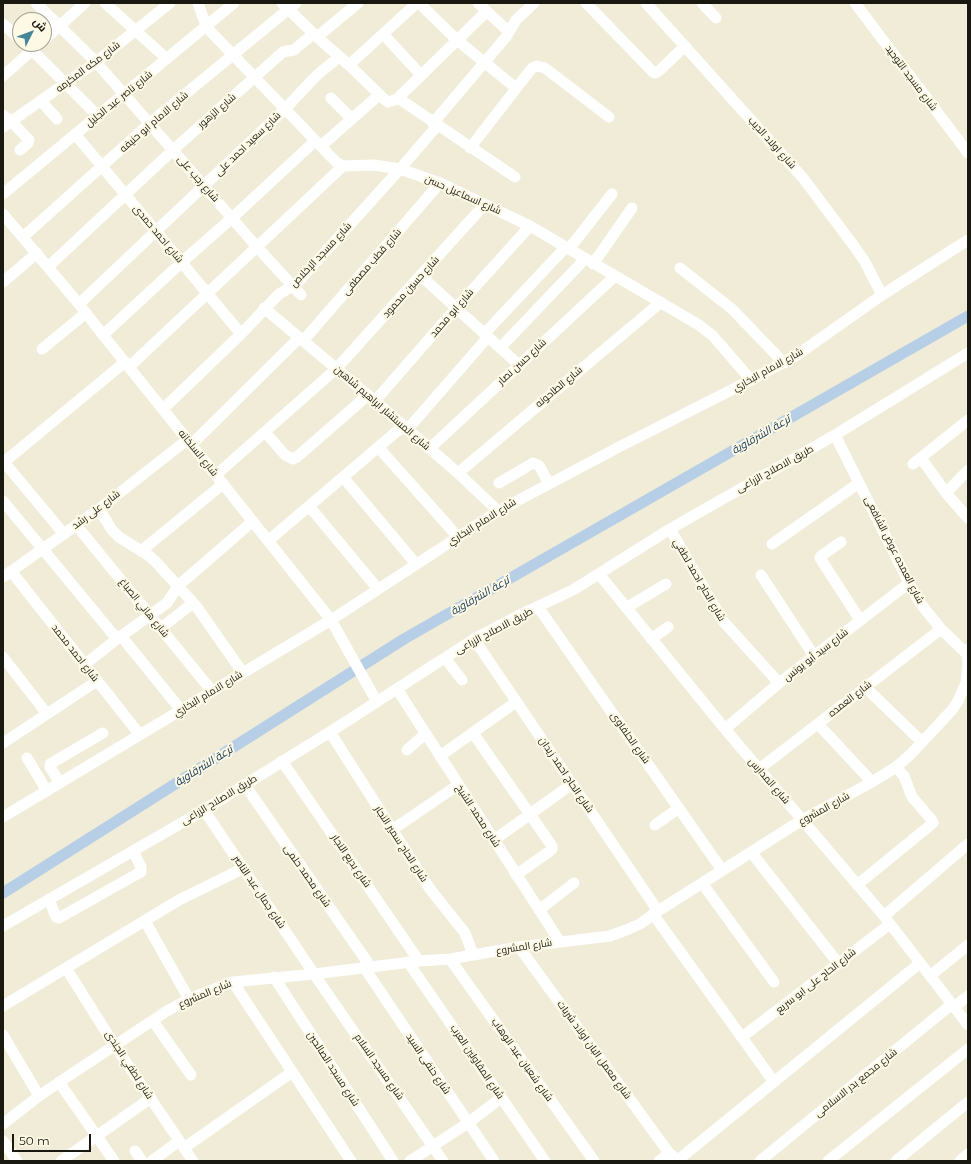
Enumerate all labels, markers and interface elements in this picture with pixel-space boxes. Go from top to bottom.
north arrow [12,12,52,52]
text: ش [30,15,50,35]
street label: شارع مكه المكرمه [53,39,123,95]
street label: شارع مسجد التوحيد [882,43,940,113]
street label: شارع ناصر عبد الجليل [83,68,155,130]
street label: شارع الامام ابو حنيفه [117,89,191,155]
street label: شارع الزهور [195,91,239,131]
street label: شارع سعيد احمد على [213,109,283,179]
street label: شارع اولاد الديب [746,115,798,171]
street label: شارع رجب على [175,153,221,205]
street label: شارع اسماعيل حسن [423,173,503,217]
street label: شارع احمد حمدى [130,203,186,265]
street label: شارع مسجد الإخلاص [288,220,354,290]
street label: شارع قطب مصطفى [340,226,404,298]
street label: شارع حسين محمود [380,254,442,320]
street label: شارع ابو محمد [428,286,476,340]
street label: شارع حسن نصار [495,336,549,388]
street label: شارع الامام البخاري [731,346,805,394]
street label: شارع المستشار ابراهيم شاهين [332,363,432,453]
street label: شارع الطاحونه [533,364,585,410]
water label: ترعة الشرقاوية [729,413,793,457]
street label: شارع السلخانه [176,427,220,479]
street label: طريق الاصلاح الزراعى [734,443,816,495]
street label: شارع على رشد [70,488,122,532]
street label: شارع العمده عوض الشافعى [862,494,926,606]
street label: شارع الامام البخاري [446,496,518,548]
street label: شارع الحاج احمد لطفي [670,537,728,623]
water label: ترعة الشرقاوية [448,574,512,618]
street label: شارع هاني الصباغ [117,576,171,640]
street label: طريق الاصلاح الزراعى [453,605,535,657]
street label: شارع احمد محمد [49,622,101,684]
street label: شارع سيد أبو يونس [781,626,851,684]
street label: شارع الامام البخاري [171,669,245,719]
street label: شارع العمده [826,678,874,720]
street label: شارع الحلفاوى [608,710,652,766]
street label: شارع الحاج احمد زيدان [536,735,596,815]
water label: ترعة الشرقاوية [173,743,235,789]
street label: شارع المدارس [746,756,792,806]
street label: طريق الاصلاح الزراعى [179,773,259,827]
street label: شارع محمد الشيخ [453,782,503,850]
street label: شارع المشروع [796,790,852,828]
street label: شارع الحاج سمير النجار [372,804,430,884]
street label: شارع بديع النجار [329,832,373,890]
street label: شارع محمد حلمى [281,843,333,909]
street label: شارع جمال عبد الناصر [230,853,288,931]
street label: شارع المشروع [495,937,553,957]
street label: شارع الحاج على ابو سريع [773,946,859,1016]
street label: شارع المشروع [177,977,233,1011]
street label: شارع معمل البان اولاد شربات [554,999,634,1101]
street label: شارع شعبان عبد الوهاب [489,1016,555,1104]
street label: شارع المقاولين العرب [448,1023,506,1101]
street label: شارع لطفي الجندى [103,1029,155,1101]
street label: شارع مسجد الصالحين [304,1029,362,1109]
street label: شارع حنفى السيد [403,1031,453,1097]
street label: شارع مسجد السلام [352,1032,406,1102]
street label: شارع مجمع بدر الاسلامى [812,1046,900,1120]
scale bar [14,1126,93,1152]
text: 50 m [19,1133,50,1148]

